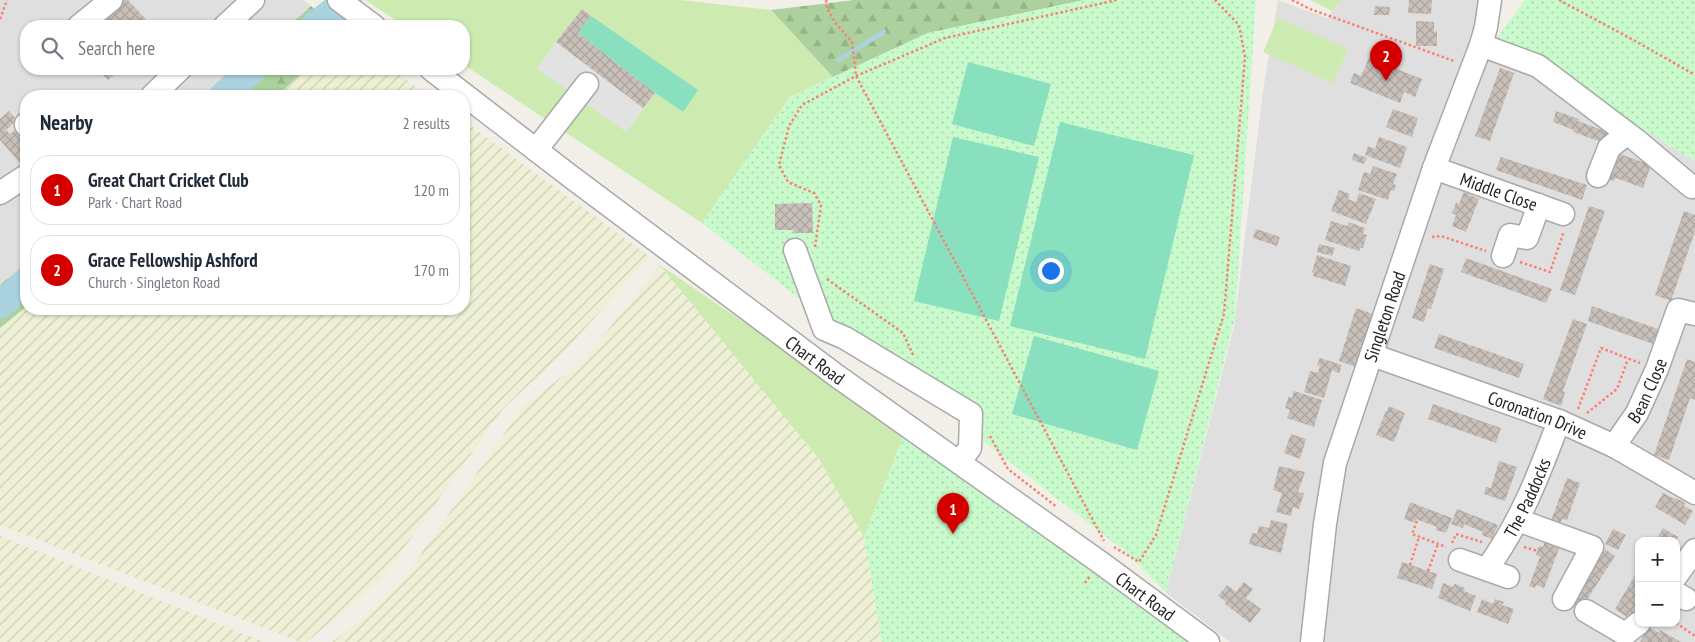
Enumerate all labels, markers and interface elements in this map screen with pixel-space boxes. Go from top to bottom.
search box [20,20,470,75]
icon: search [38,34,66,62]
text: Search here [78,36,155,60]
pin: 2 [1370,40,1402,81]
text: Nearby [40,109,93,136]
text: 2 results [403,113,450,133]
street label: Middle Close [1457,167,1541,215]
text: Great Chart Cricket Club [88,168,249,192]
text: 1 [53,180,61,200]
text: 120 m [414,180,449,200]
text: Park · Chart Road [88,192,182,212]
text: Grace Fellowship Ashford [88,248,258,272]
your location [1038,258,1064,284]
text: 2 [53,260,61,280]
text: 170 m [414,260,449,280]
street label: Singleton Road [1358,268,1410,365]
text: Church · Singleton Road [88,272,220,292]
street label: Chart Road [781,330,849,389]
street label: Bean Close [1622,355,1671,427]
street label: Coronation Drive [1485,385,1591,444]
street label: The Paddocks [1498,455,1555,541]
pin: 1 [937,493,969,534]
map controls [1635,537,1680,627]
button: + [1635,537,1680,582]
street label: Chart Road [1111,566,1180,625]
button: − [1635,582,1680,627]

